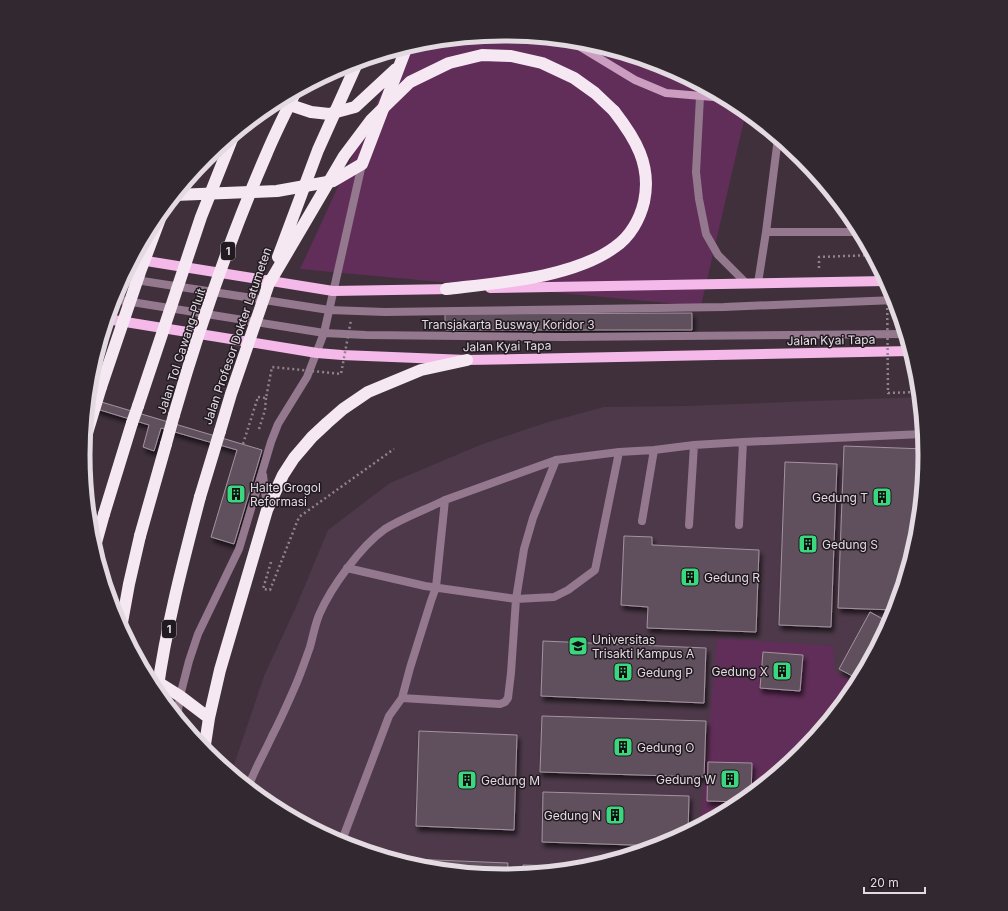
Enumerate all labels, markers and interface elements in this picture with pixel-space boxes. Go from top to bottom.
road number: 1 [221,242,235,260]
street label: Jalan Profesor Dokter Latumeten [200,245,274,427]
street label: Jalan Tol Cawang–Pluit [154,286,208,416]
street label: Transjakarta Busway Koridor 3 [421,317,595,332]
street label: Jalan Kyai Tapa [786,332,876,348]
street label: Jalan Kyai Tapa [462,338,552,354]
place label: Halte Grogol Reformasi [250,480,321,509]
building icon: Halte Grogol Reformasi [225,483,247,505]
building icon: Gedung T [871,486,893,508]
place label: Gedung T [812,490,868,505]
building icon: Gedung S [797,533,819,555]
place label: Gedung S [822,537,878,552]
building icon: Gedung R [679,566,701,588]
place label: Gedung R [704,570,760,585]
road number: 1 [162,620,176,638]
place label: Universitas Trisakti Kampus A [592,632,694,661]
school or university icon: Universitas Trisakti Kampus A [567,635,589,657]
building icon: Gedung X [771,660,793,682]
building icon: Gedung P [612,661,634,683]
place label: Gedung X [712,664,768,679]
place label: Gedung P [637,665,693,680]
building icon: Gedung O [612,736,634,758]
place label: Gedung O [637,740,694,755]
building icon: Gedung W [719,768,741,790]
building icon: Gedung M [456,769,478,791]
place label: Gedung W [656,772,716,787]
place label: Gedung M [481,773,540,788]
building icon: Gedung N [604,804,626,826]
place label: Gedung N [544,808,601,823]
scale bar [864,869,925,895]
text: 20 m [870,875,899,890]

